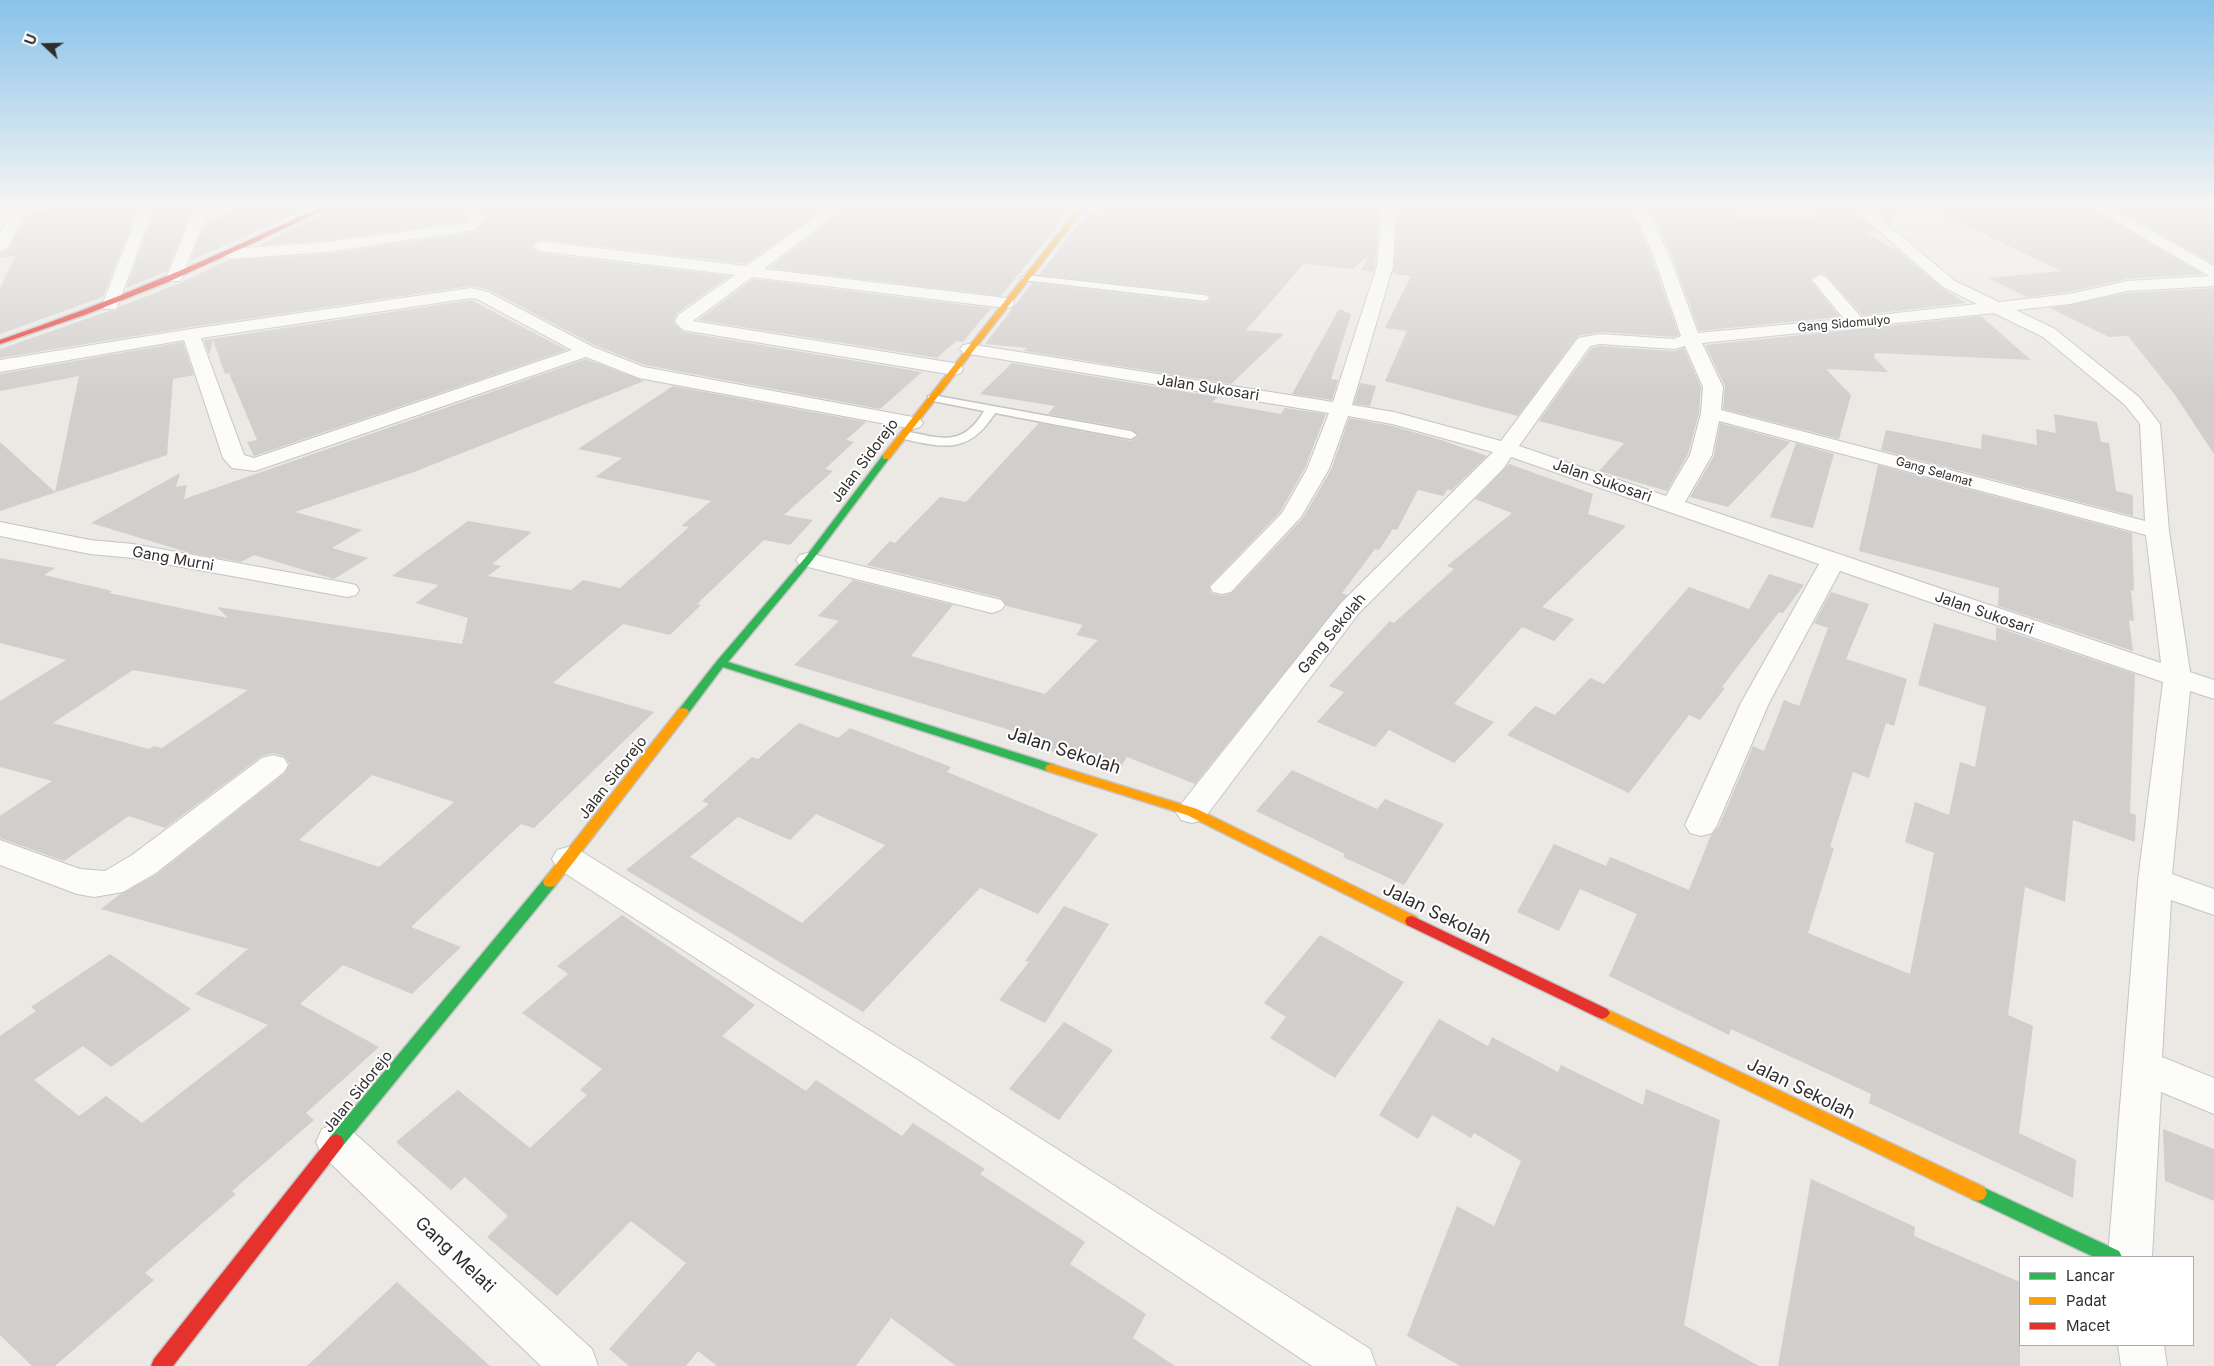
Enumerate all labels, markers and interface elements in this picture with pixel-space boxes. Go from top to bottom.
north arrow [20,20,70,70]
text: U [21,32,40,47]
street label: Gang Sidomulyo [1797,313,1891,335]
street label: Jalan Sukosari [1156,371,1260,405]
street label: Jalan Sidorejo [828,416,902,506]
street label: Gang Selamat [1894,454,1974,490]
street label: Jalan Sukosari [1550,456,1654,506]
street label: Gang Murni [131,543,215,575]
street label: Jalan Sukosari [1932,588,2036,638]
street label: Gang Sekolah [1294,590,1370,678]
street label: Jalan Sekolah [1005,723,1123,779]
street label: Jalan Sidorejo [575,733,651,823]
street label: Jalan Sekolah [1379,878,1495,950]
street label: Jalan Sidorejo [319,1047,397,1137]
street label: Jalan Sekolah [1743,1053,1859,1125]
street label: Gang Melati [410,1212,500,1298]
legend [2019,1256,2194,1346]
text: Lancar [2066,1266,2115,1285]
text: Padat [2066,1291,2107,1310]
text: Macet [2066,1316,2110,1335]

